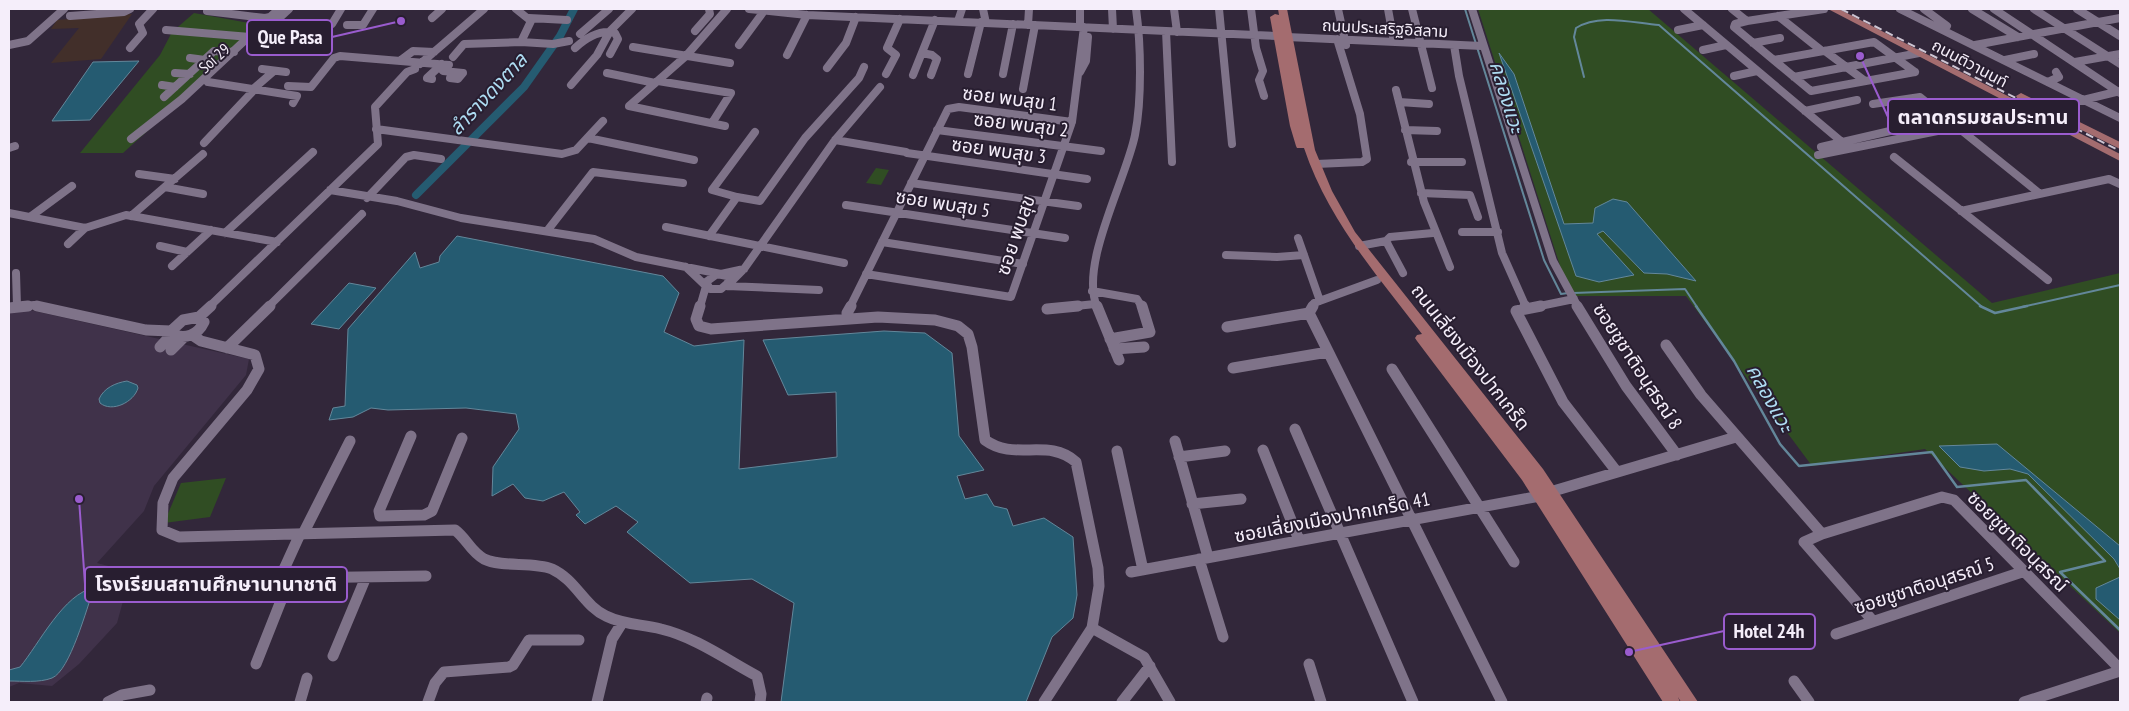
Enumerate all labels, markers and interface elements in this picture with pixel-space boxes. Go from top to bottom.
street label: ถนนประเสริฐอิสลาม [1321,15,1449,41]
callout: Que Pasa [247,20,332,55]
text: Que Pasa [257,24,323,50]
street label: ถนนติวานนท์ [1929,35,2011,91]
street label: Soi 29 [194,39,234,77]
water label: ลำรางดงตาล [443,47,533,141]
water label: คลองแวะ [1484,58,1531,138]
street label: ซอย พบสุข 1 [961,80,1059,116]
callout: ตลาดกรมชลประทาน [1888,99,2079,134]
text: ตลาดกรมชลประทาน [1898,104,2068,130]
street label: ซอย พบสุข 2 [972,106,1070,142]
street label: ซอย พบสุข 3 [950,131,1048,169]
street label: ซอย พบสุข 5 [894,184,992,222]
street label: ซอย พบสุข [990,192,1040,278]
street label: ถนนเลี่ยงเมืองปากเกร็ด [1406,278,1536,435]
street label: ซอยชูชาติอนุสรณ์ 8 [1587,298,1688,434]
water label: คลองแวะ [1741,359,1800,438]
street label: ซอยเลี่ยงเมืองปากเกร็ด 41 [1232,485,1432,548]
street label: ซอยชูชาติอนุสรณ์ [1962,485,2074,597]
street label: ซอยชูชาติอนุสรณ์ 5 [1851,551,1997,620]
callout: โรงเรียนสถานศึกษานานาชาติ [85,567,347,602]
text: โรงเรียนสถานศึกษานานาชาติ [95,571,337,597]
callout: Hotel 24h [1724,614,1815,649]
text: Hotel 24h [1734,618,1805,644]

